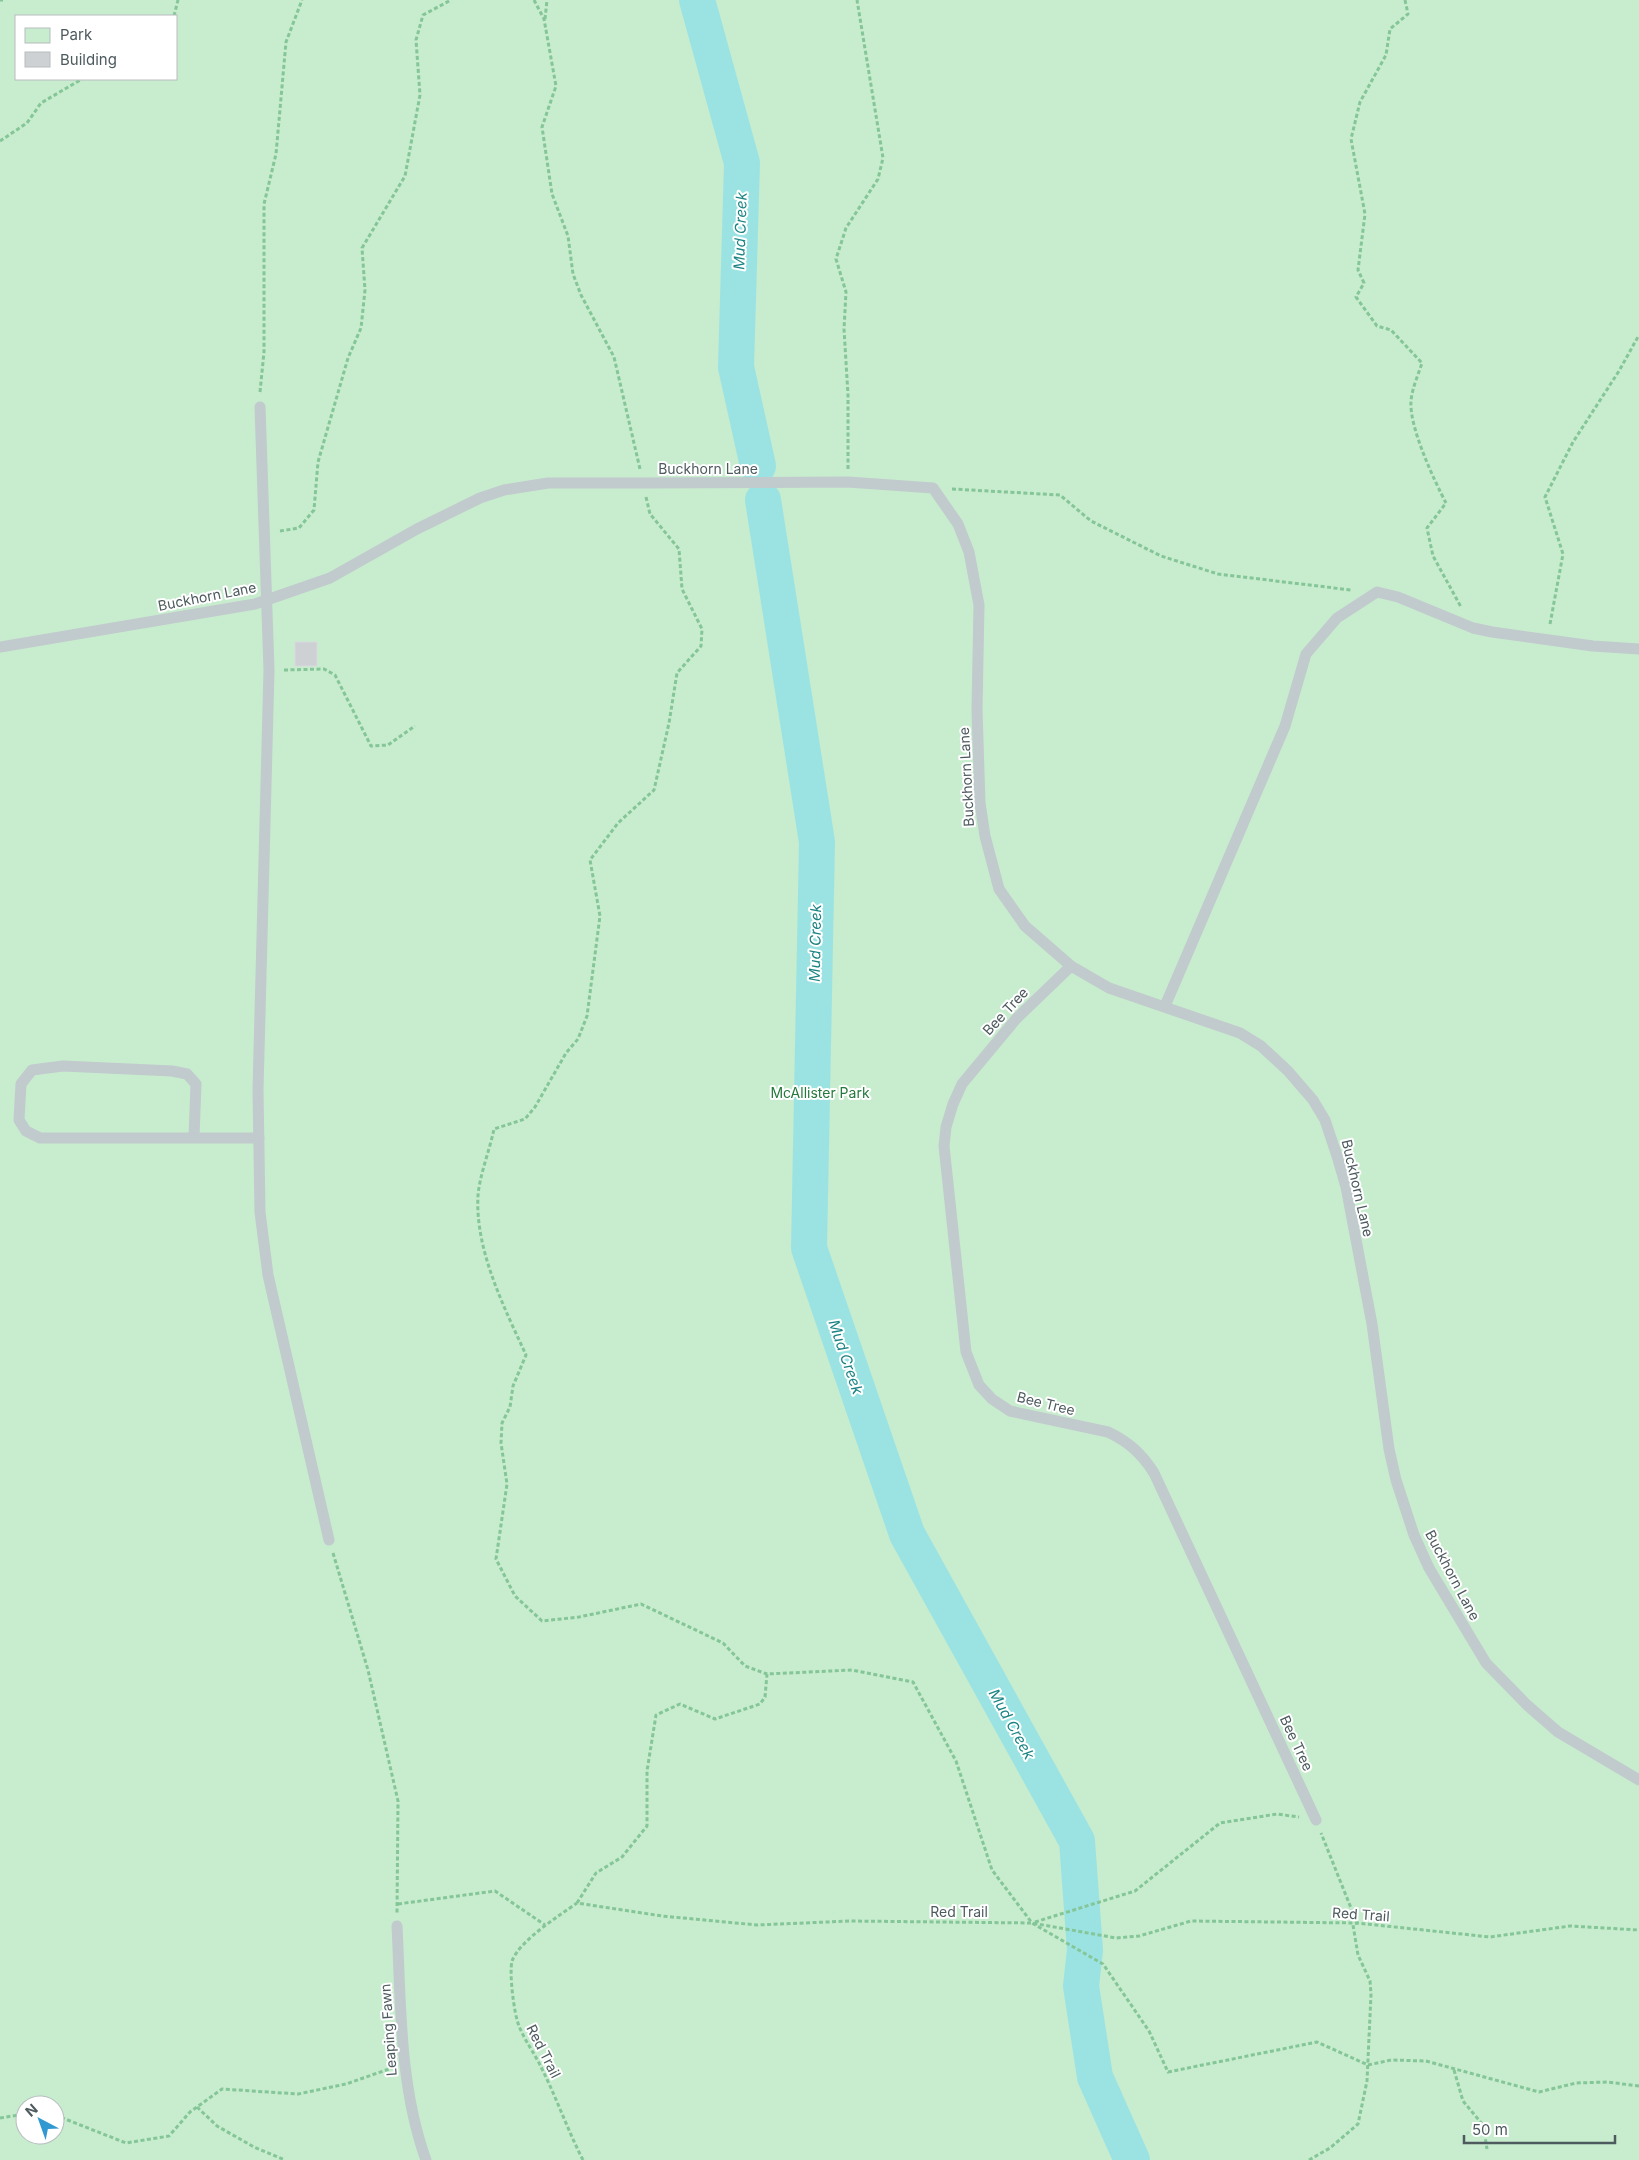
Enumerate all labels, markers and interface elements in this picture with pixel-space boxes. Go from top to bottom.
legend [15,15,178,80]
text: Park [60,25,93,44]
text: Building [60,50,117,69]
water label: Mud Creek [729,191,751,270]
street label: Buckhorn Lane [658,460,758,477]
street label: Buckhorn Lane [156,578,258,614]
street label: Buckhorn Lane [955,727,977,827]
water label: Mud Creek [805,903,825,982]
street label: Bee Tree [979,984,1031,1038]
park label: McAllister Park [770,1084,870,1101]
street label: Buckhorn Lane [1339,1138,1377,1238]
water label: Mud Creek [824,1317,868,1398]
street label: Bee Tree [1015,1388,1077,1418]
street label: Buckhorn Lane [1422,1527,1484,1623]
water label: Mud Creek [985,1685,1040,1763]
street label: Bee Tree [1277,1713,1317,1773]
street label: Red Trail [930,1903,988,1920]
street label: Red Trail [1332,1904,1390,1924]
street label: Leaping Fawn [376,1983,400,2077]
street label: Red Trail [523,2021,565,2081]
north arrow [15,2095,65,2145]
text: N [22,2100,41,2120]
scale bar [1464,2112,1615,2144]
text: 50 m [1472,2120,1508,2139]

